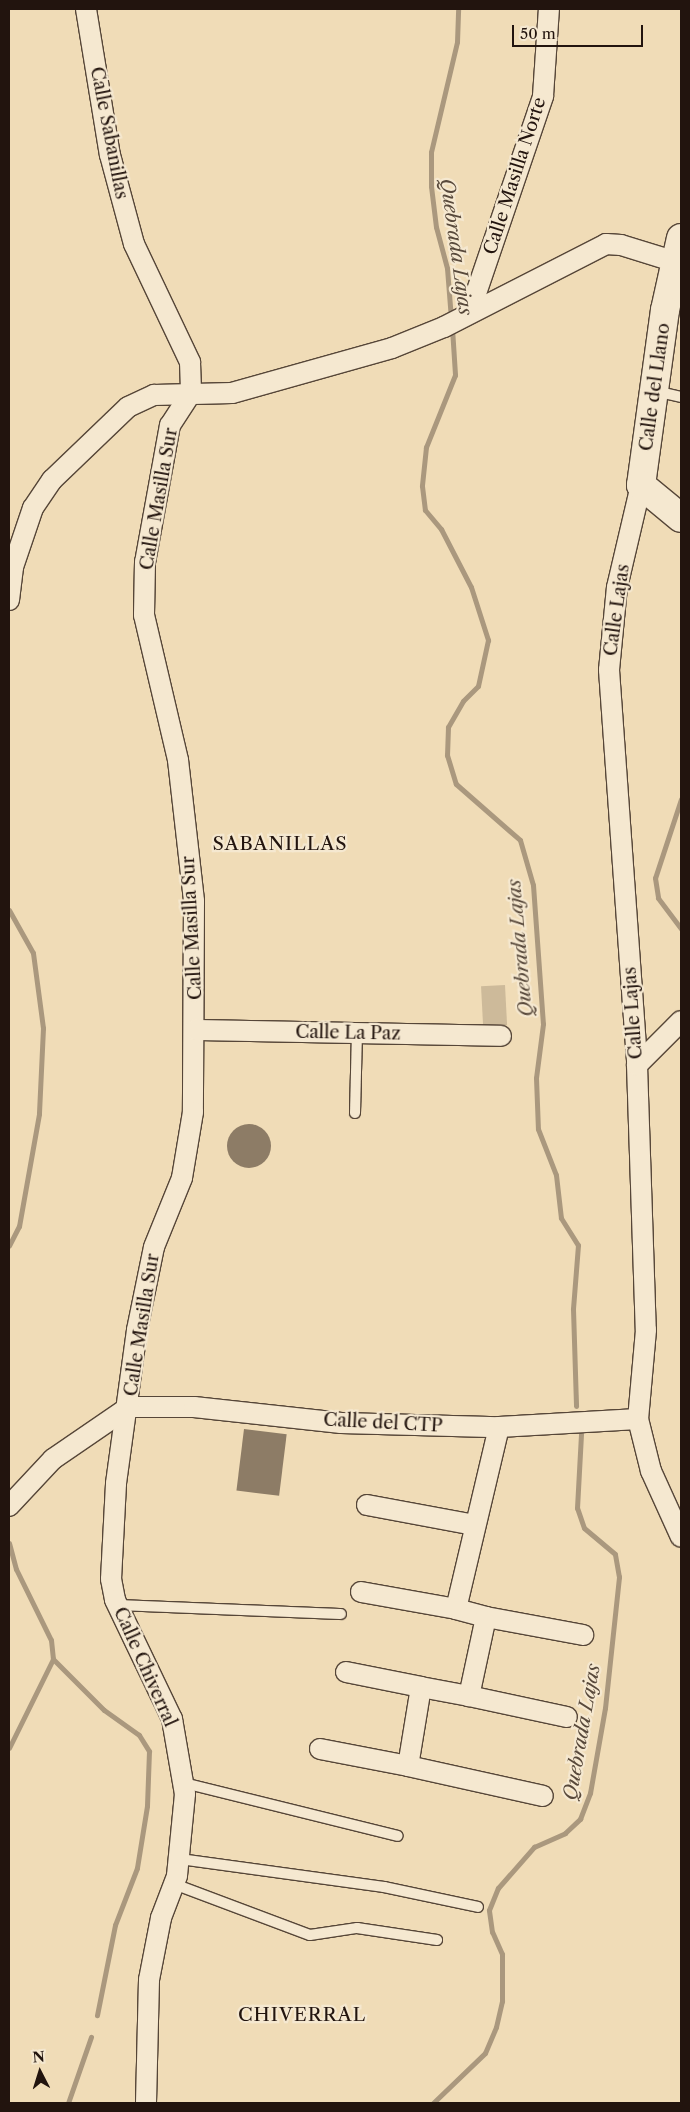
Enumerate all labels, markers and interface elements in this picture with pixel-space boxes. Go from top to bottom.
scale bar [515,15,646,47]
text: 50 m [520,24,556,43]
street label: Calle Sabanillas [86,65,132,201]
street label: Calle Masilla Norte [479,95,551,257]
water label: Quebrada Lajas [435,177,477,317]
street label: Calle del Llano [635,322,675,452]
street label: Calle Masilla Sur [136,426,182,572]
street label: Calle Lajas [600,563,634,657]
district label: SABANILLAS [211,833,349,855]
street label: Calle Masilla Sur [177,855,207,1001]
water label: Quebrada Lajas [503,878,537,1018]
street label: Calle Lajas [619,966,647,1060]
street label: Calle La Paz [295,1021,401,1045]
street label: Calle Masilla Sur [120,1252,164,1398]
street label: Calle del CTP [323,1409,443,1437]
street label: Calle Chiverral [109,1604,181,1730]
water label: Quebrada Lajas [559,1662,605,1802]
district label: CHIVERRAL [237,2004,367,2026]
north arrow [15,2047,65,2097]
text: N [32,2048,46,2067]

